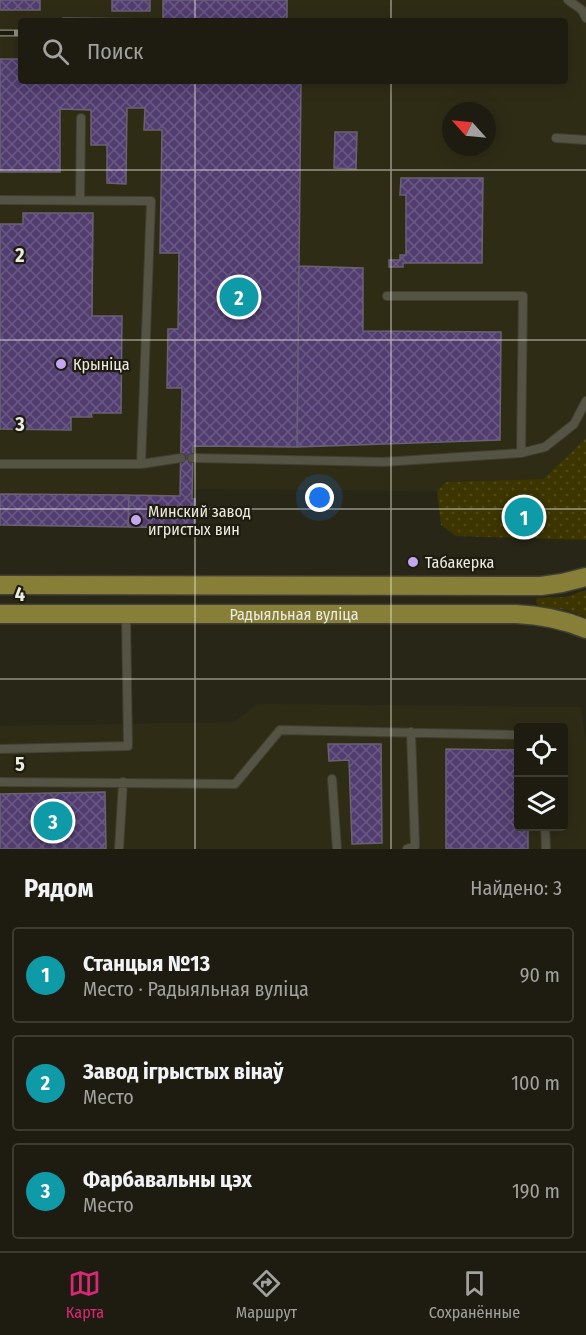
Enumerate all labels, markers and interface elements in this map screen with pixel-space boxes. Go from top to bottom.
search box [18,18,568,84]
icon: search [39,35,72,68]
text: Поиск [87,38,143,65]
north arrow [442,102,496,156]
text: 2 [14,243,25,267]
pin: 2 [220,274,258,320]
place label: Крыніца [73,355,130,374]
marker: Крыніца [54,357,68,371]
text: 3 [14,412,25,436]
your location [305,483,334,512]
pin: 1 [504,494,544,540]
place label: Минский завод игристых вин [148,502,251,539]
marker: Минский завод игристых вин [129,513,143,527]
place label: Табакерка [425,553,494,572]
marker: Табакерка [406,555,420,569]
text: 4 [15,582,25,606]
street label: Радыяльная вуліца [229,605,359,624]
map controls [514,723,568,831]
button: locate [514,723,568,777]
text: 5 [15,752,25,776]
button: layers [514,777,568,831]
pin: 3 [34,798,72,844]
text: Рядом [24,873,93,904]
text: Найдено: 3 [470,876,562,900]
text: Станцыя №13 [83,950,210,977]
text: 1 [41,963,50,987]
text: 90 m [520,963,560,987]
text: Место · Радыяльная вуліца [83,977,309,1001]
text: Завод ігрыстых вінаў [83,1058,283,1085]
text: 2 [41,1071,50,1095]
text: 100 m [511,1071,560,1095]
text: Место [83,1085,134,1109]
text: Фарбавальны цэх [83,1166,252,1193]
text: 3 [41,1179,50,1203]
text: 190 m [512,1179,560,1203]
text: Место [83,1193,134,1217]
tab: Карта [66,1267,104,1322]
tab: Маршрут [236,1267,297,1322]
tab: Сохранённые [429,1267,520,1322]

